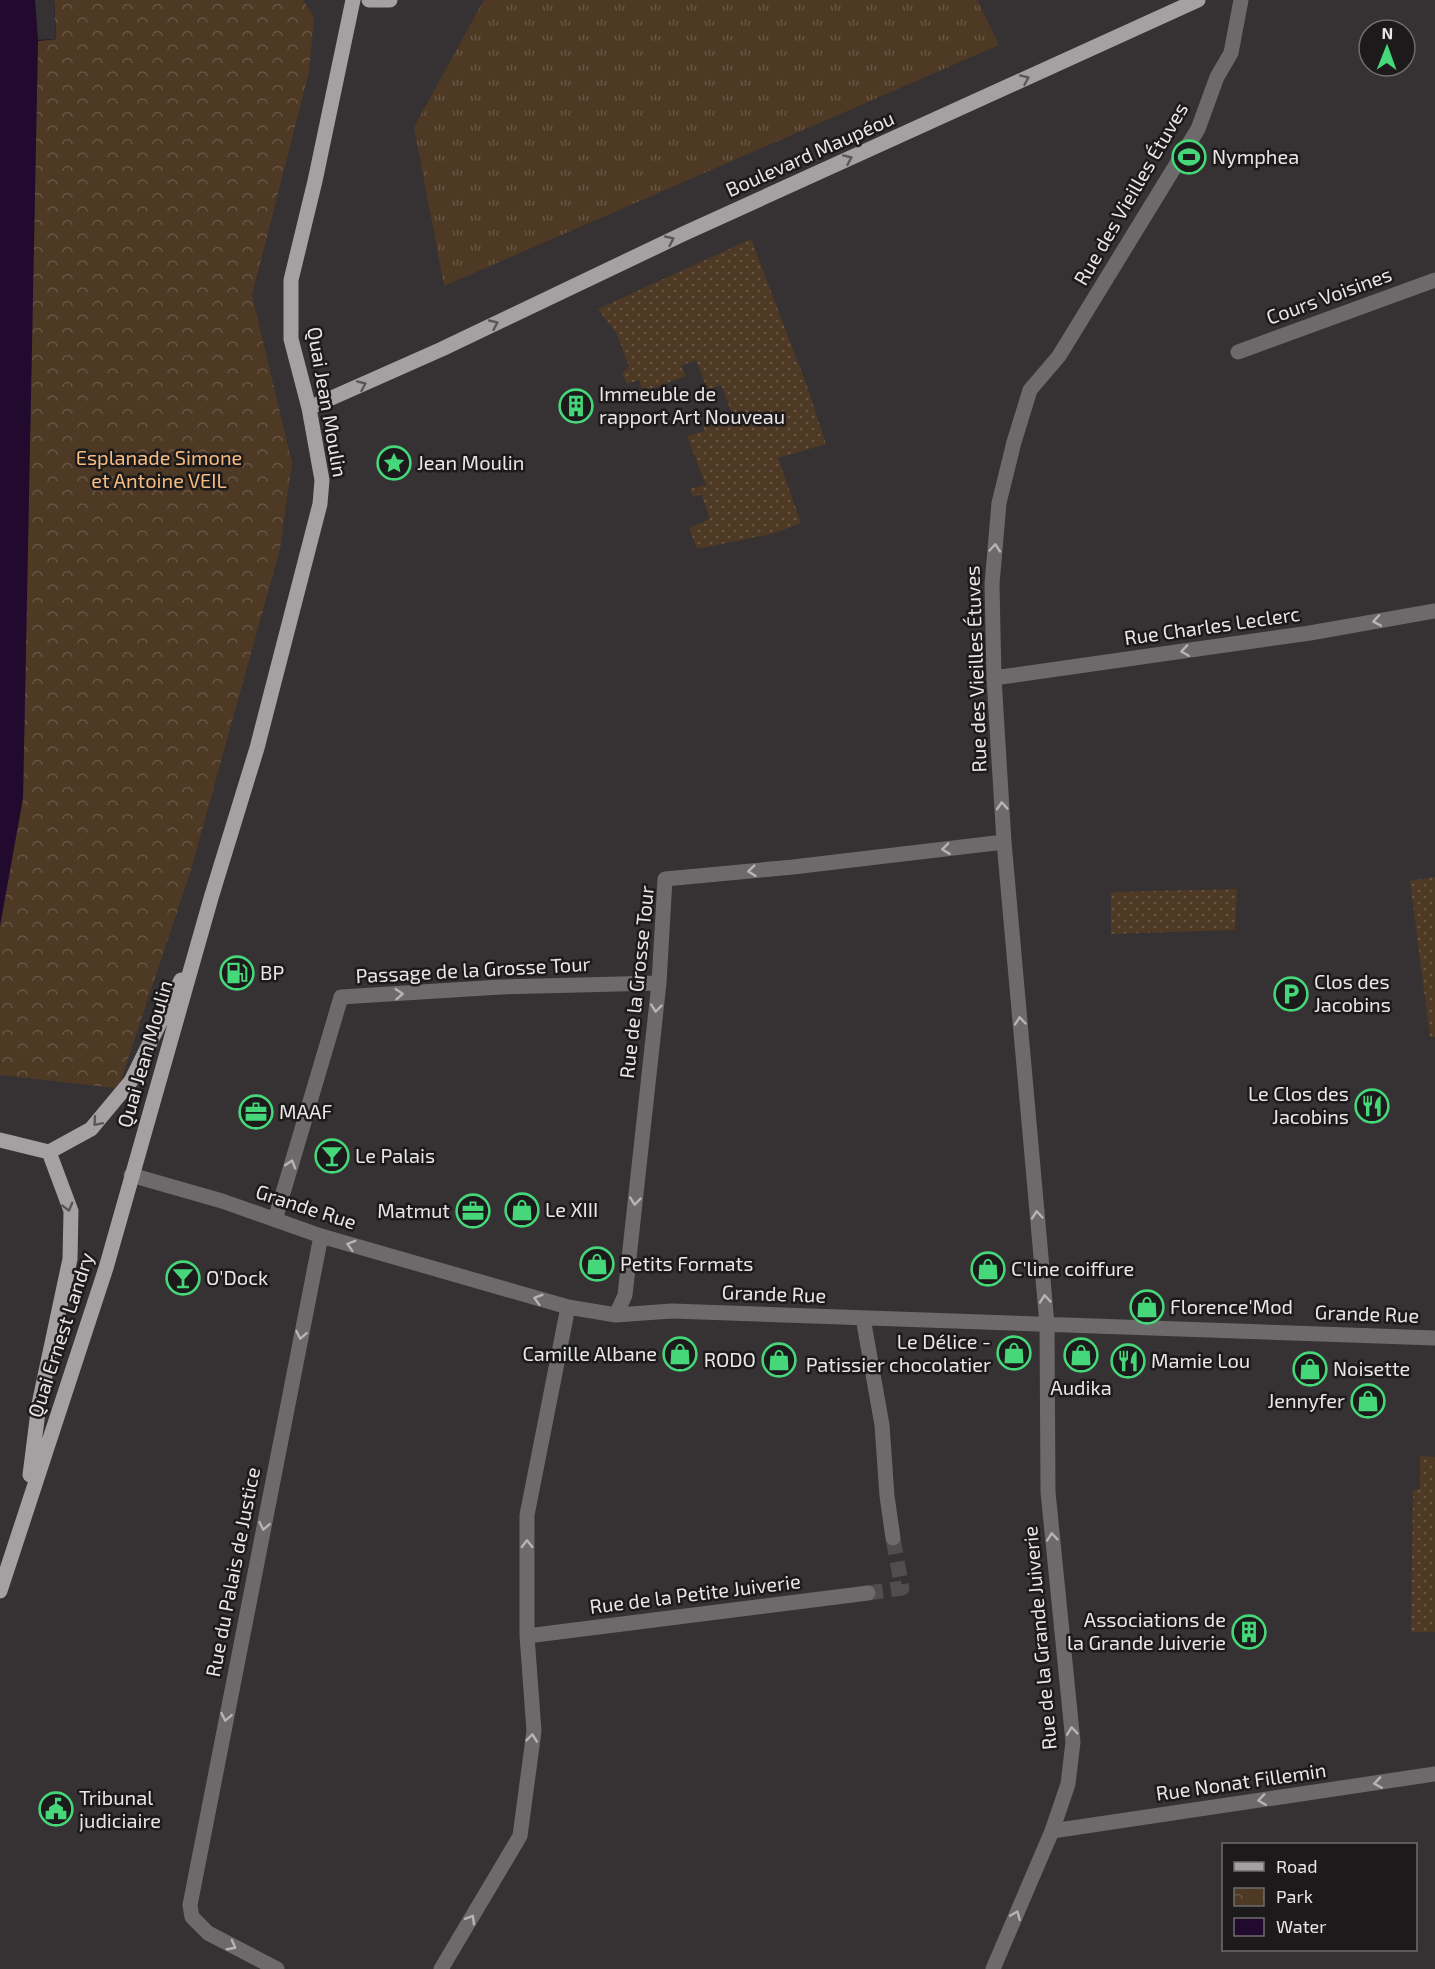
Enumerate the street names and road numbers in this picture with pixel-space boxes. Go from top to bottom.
street label: Rue des Vieilles Étuves [1068,98,1192,289]
street label: Boulevard Maupéou [722,105,898,201]
street label: Cours Voisines [1263,261,1395,329]
street label: Quai Jean Moulin [303,325,353,479]
street label: Rue des Vieilles Étuves [959,565,991,773]
street label: Rue Charles Leclerc [1122,601,1302,649]
street label: Rue de la Grosse Tour [614,884,658,1080]
street label: Passage de la Grosse Tour [355,951,591,987]
street label: Quai Jean Moulin [112,977,177,1130]
street label: Grande Rue [253,1179,360,1234]
street label: Quai Ernest Landry [22,1249,98,1420]
street label: Grande Rue [721,1279,827,1307]
street label: Grande Rue [1314,1299,1420,1327]
street label: Rue du Palais de Justice [200,1465,264,1679]
street label: Rue de la Grande Juiverie [1017,1525,1061,1751]
street label: Rue de la Petite Juiverie [588,1568,802,1618]
street label: Rue Nonat Fillemin [1154,1757,1327,1805]

